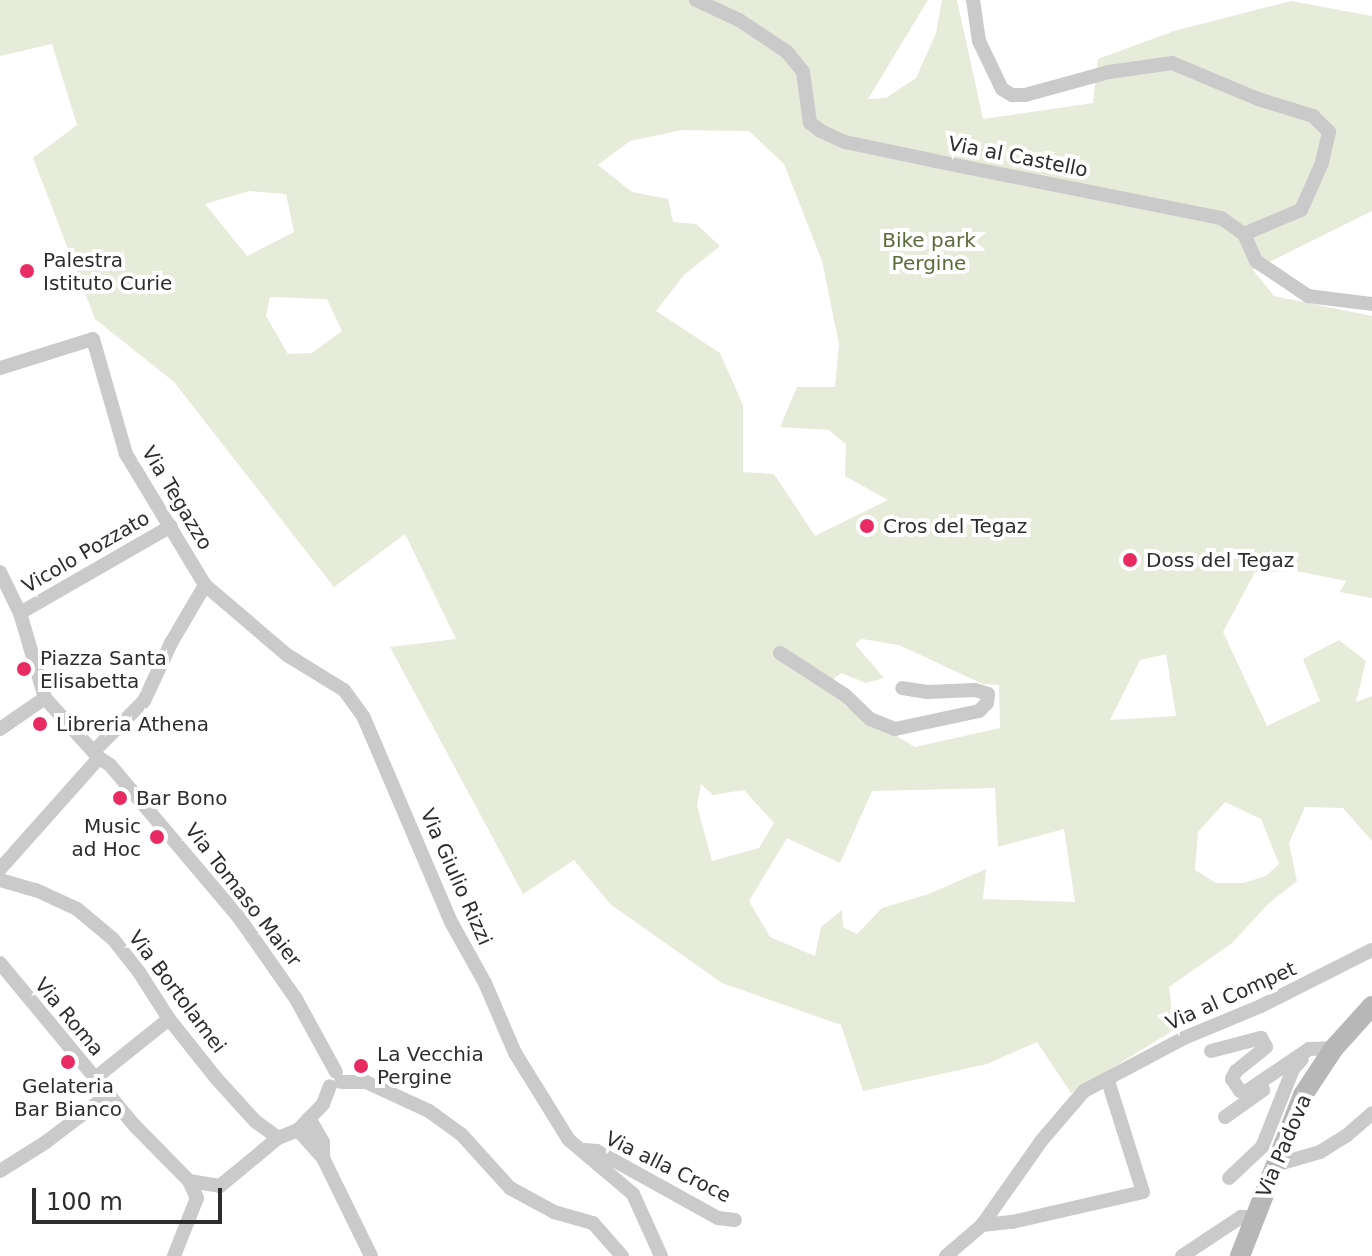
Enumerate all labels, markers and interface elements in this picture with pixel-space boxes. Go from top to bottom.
street label: Via al Castello [946,132,1090,182]
park label: Bike park Pergine [882,229,976,276]
place label: Palestra Istituto Curie [43,248,172,295]
marker: Palestra Istituto Curie [18,262,36,280]
street label: Via Tegazzo [137,442,217,554]
street label: Vicolo Pozzato [18,506,154,598]
place label: Cros del Tegaz [883,514,1027,538]
marker: Cros del Tegaz [858,517,876,535]
place label: Doss del Tegaz [1146,548,1294,572]
marker: Doss del Tegaz [1121,551,1139,569]
place label: Piazza Santa Elisabetta [40,646,167,693]
marker: Piazza Santa Elisabetta [15,660,33,678]
place label: Libreria Athena [56,712,209,736]
marker: Libreria Athena [31,715,49,733]
place label: Bar Bono [136,786,227,810]
marker: Bar Bono [111,789,129,807]
street label: Via Giulio Rizzi [415,805,497,949]
place label: Music ad Hoc [71,814,141,861]
street label: Via Tomaso Maier [180,819,306,971]
marker: Music ad Hoc [148,828,166,846]
street label: Via Bortolamei [123,926,231,1058]
street label: Via al Compet [1162,957,1300,1035]
street label: Via Roma [29,973,109,1061]
place label: La Vecchia Pergine [377,1042,484,1089]
marker: Gelateria Bar Bianco [59,1053,77,1071]
marker: La Vecchia Pergine [352,1057,370,1075]
place label: Gelateria Bar Bianco [14,1074,122,1121]
street label: Via Padova [1251,1091,1317,1201]
street label: Via alla Croce [601,1126,735,1208]
scale bar [36,1172,226,1222]
text: 100 m [46,1188,123,1216]

